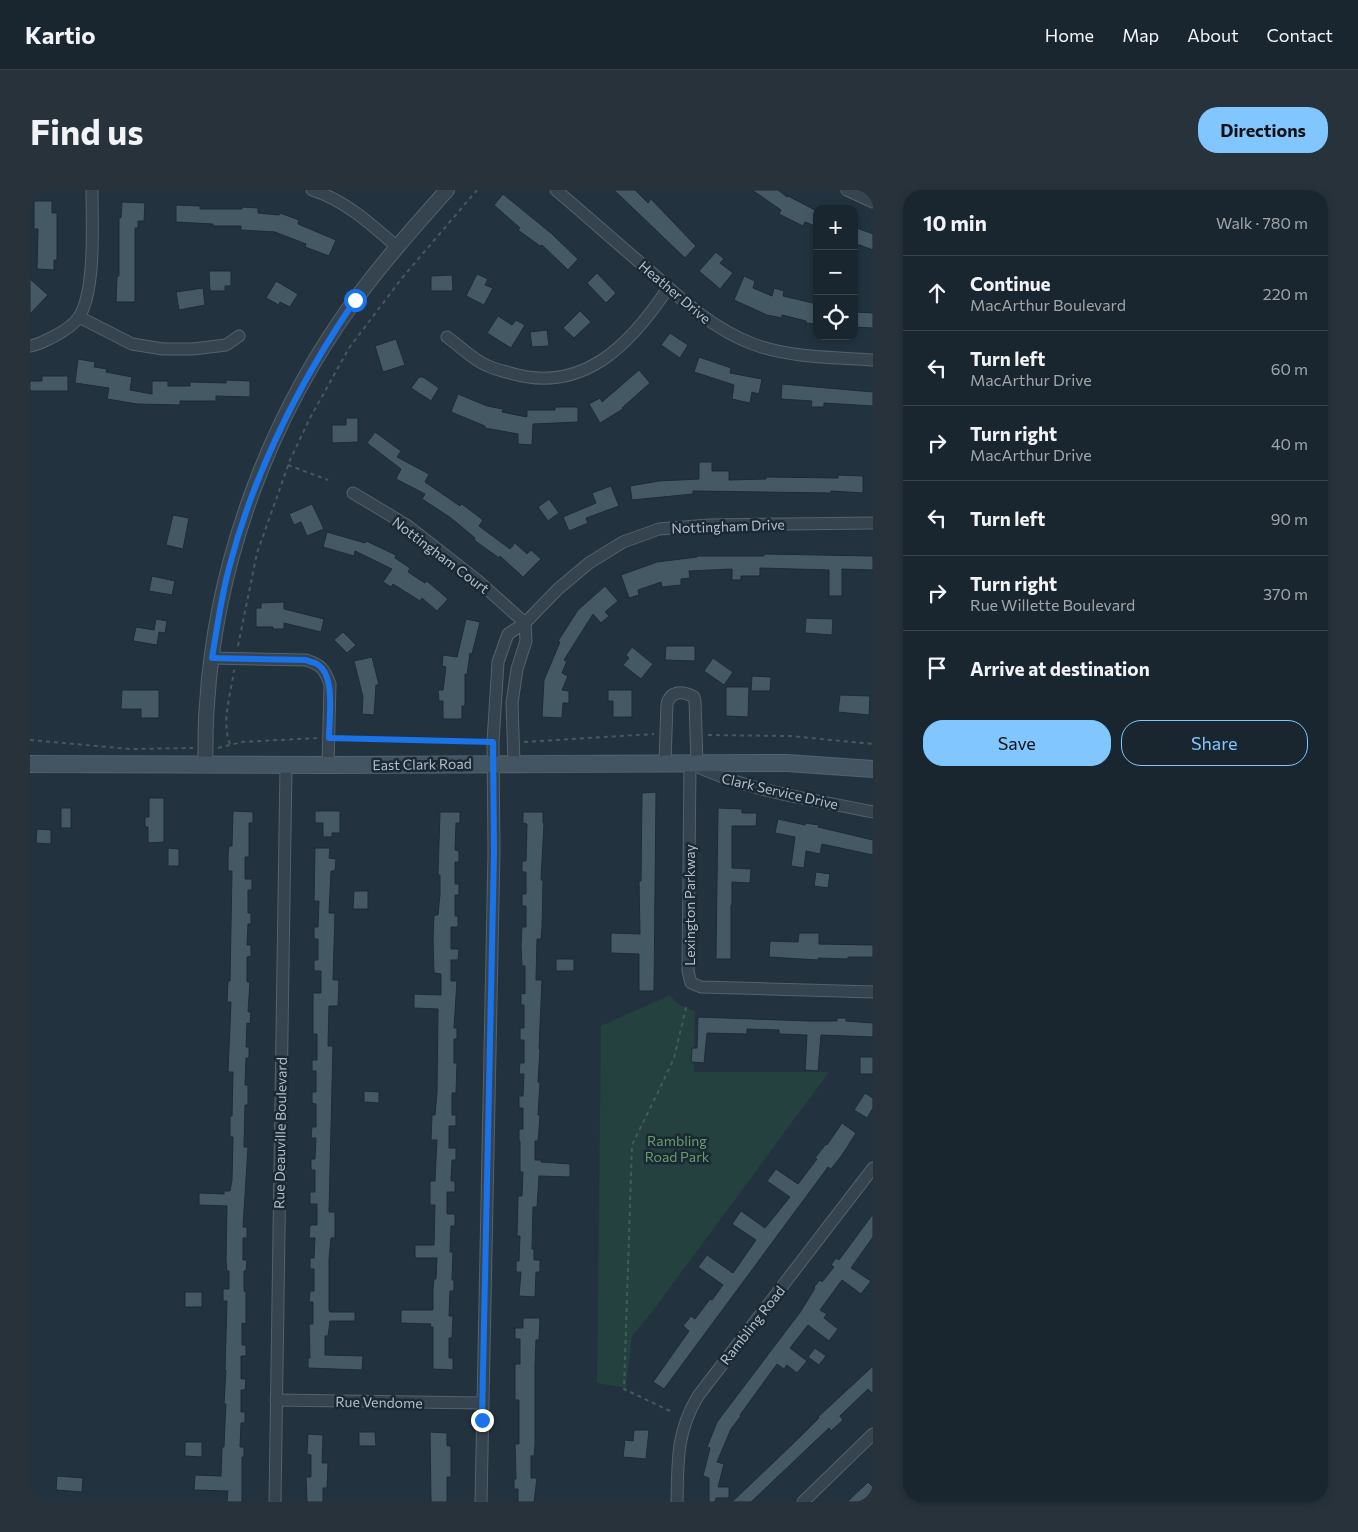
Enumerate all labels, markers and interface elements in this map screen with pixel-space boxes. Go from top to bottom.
text: Kartio [25,20,95,49]
text: Home [1045,24,1094,46]
text: Map [1122,24,1159,46]
text: About [1187,24,1239,46]
text: Contact [1267,24,1333,46]
button: Directions [1198,107,1328,153]
text: Find us [30,109,144,152]
map controls [813,205,858,340]
button: + [813,205,858,250]
text: 10 min [923,210,987,235]
text: Walk · 780 m [1216,213,1308,232]
button: − [813,250,858,295]
street label: Heather Drive [636,257,714,327]
text: Continue [970,272,1050,295]
icon: ahead [923,279,951,307]
text: 220 m [1263,284,1308,303]
route start [344,289,367,312]
button: locate [813,295,858,340]
text: MacArthur Boulevard [970,295,1126,314]
text: Turn left [970,347,1045,370]
icon: left [923,354,951,382]
text: 60 m [1271,359,1308,378]
text: MacArthur Drive [970,370,1092,389]
text: Turn right [970,422,1057,445]
icon: right [923,429,951,457]
text: 40 m [1271,434,1308,453]
text: MacArthur Drive [970,445,1092,464]
icon: left [923,504,951,532]
text: Turn left [970,507,1045,530]
text: 90 m [1271,509,1308,528]
street label: Nottingham Court [389,513,493,597]
street label: Nottingham Drive [671,516,785,536]
text: Turn right [970,572,1057,595]
icon: right [923,579,951,607]
text: 370 m [1263,584,1308,603]
text: Rue Willette Boulevard [970,595,1135,614]
icon: arrive [923,654,951,682]
text: Arrive at destination [970,657,1150,680]
button: Save [923,720,1111,766]
button: Share [1121,720,1308,766]
street label: East Clark Road [372,755,472,773]
street label: Clark Service Drive [720,769,840,813]
street label: Lexington Parkway [681,844,698,966]
street label: Rue Deauville Boulevard [270,1057,290,1209]
park label: Rambling Road Park [645,1132,710,1165]
street label: Rambling Road [716,1282,788,1368]
street label: Rue Vendome [335,1393,423,1411]
route end [471,1409,494,1432]

